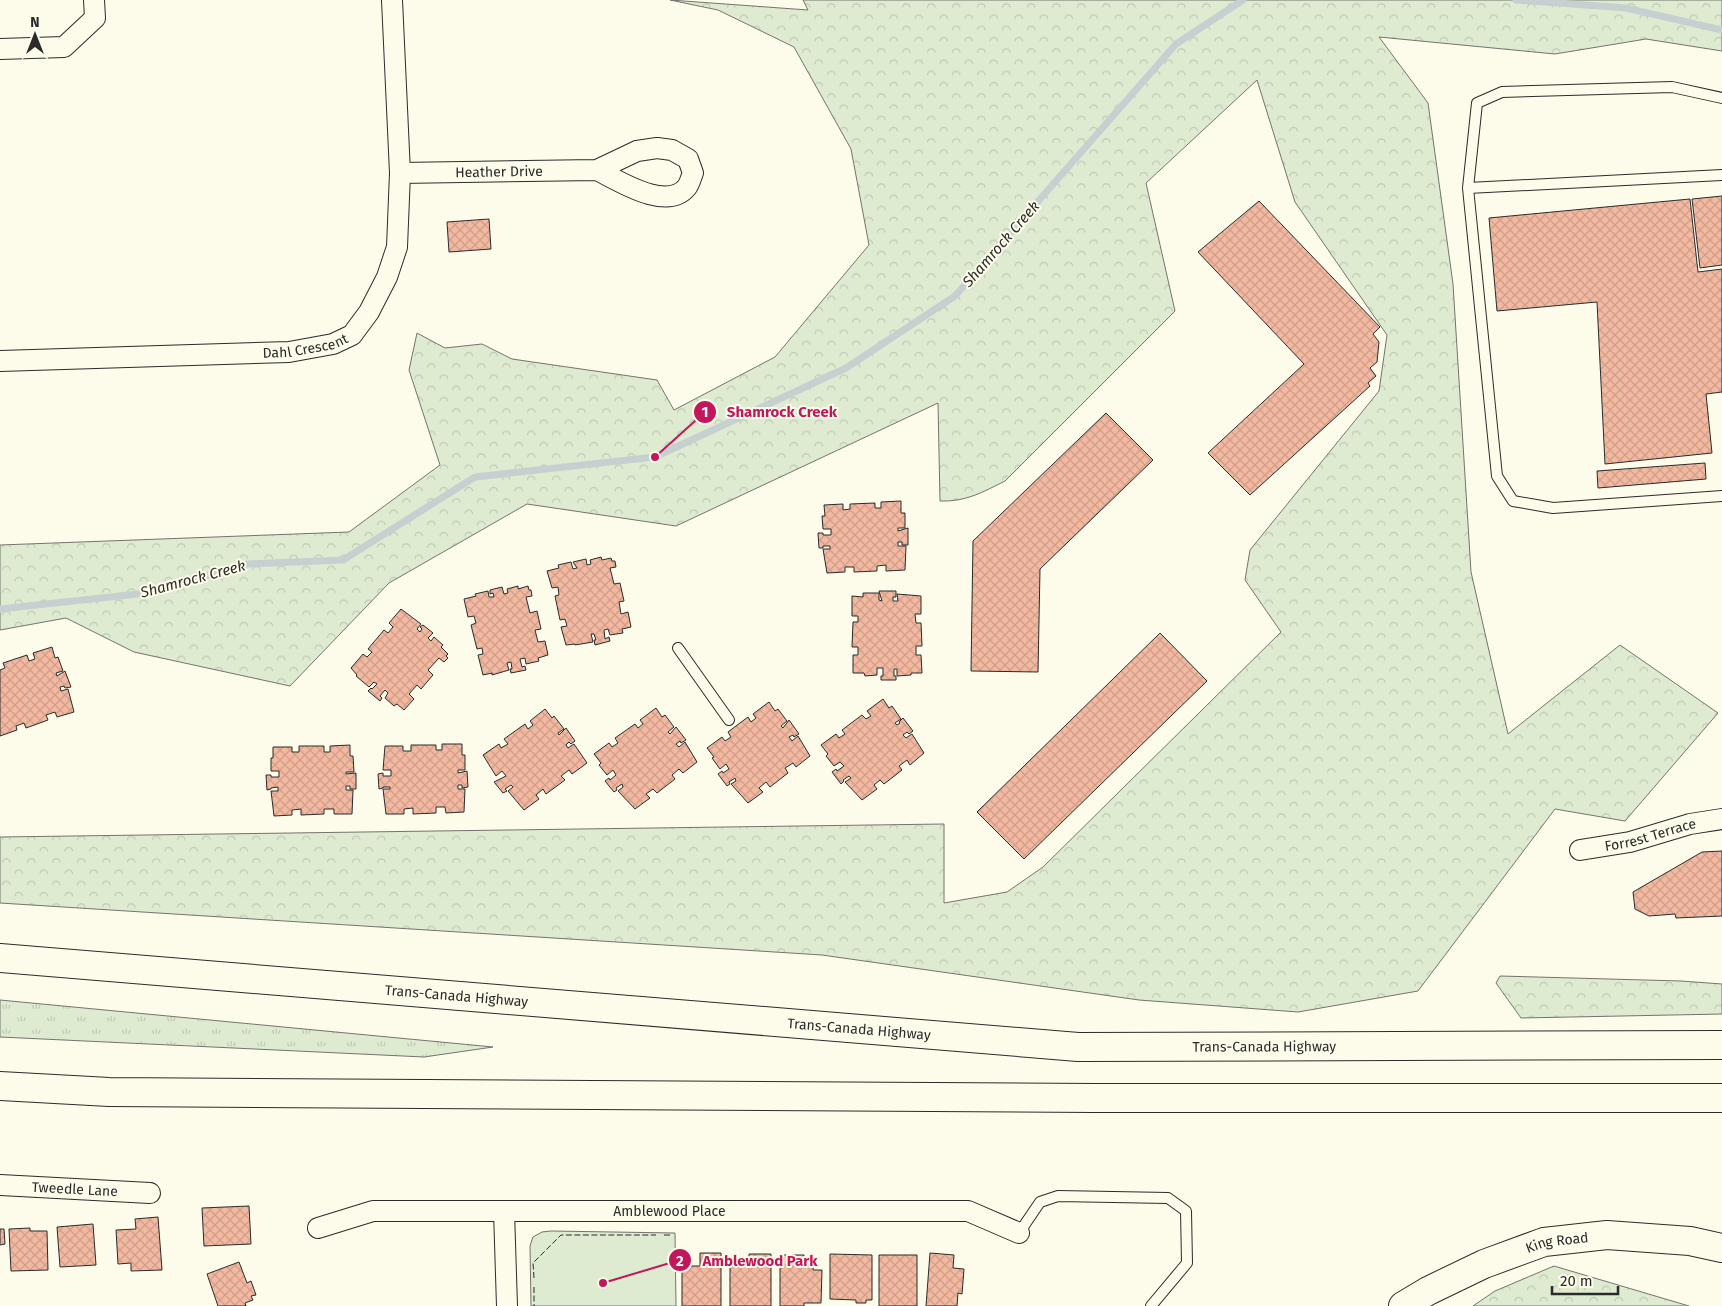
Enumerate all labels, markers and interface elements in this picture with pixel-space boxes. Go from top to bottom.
north arrow [10,10,60,60]
text: N [30,14,40,31]
street label: Heather Drive [455,163,543,181]
water label: Shamrock Creek [958,197,1043,291]
street label: Dahl Crescent [262,330,352,362]
callout: Shamrock Creek [692,397,847,427]
text: 1 [702,403,708,421]
text: Shamrock Creek [727,403,838,421]
water label: Shamrock Creek [137,556,248,602]
street label: Forrest Terrace [1603,815,1697,855]
street label: Trans-Canada Highway [384,982,529,1011]
street label: Trans-Canada Highway [787,1015,931,1044]
street label: Trans-Canada Highway [1192,1038,1336,1056]
street label: Tweedle Lane [31,1179,118,1200]
street label: Amblewood Place [613,1203,726,1220]
street label: King Road [1523,1229,1589,1257]
callout: Amblewood Park [667,1245,827,1275]
text: 2 [676,1252,684,1270]
text: Amblewood Park [701,1252,818,1270]
scale bar [1552,1264,1618,1296]
text: 20 m [1560,1272,1593,1290]

